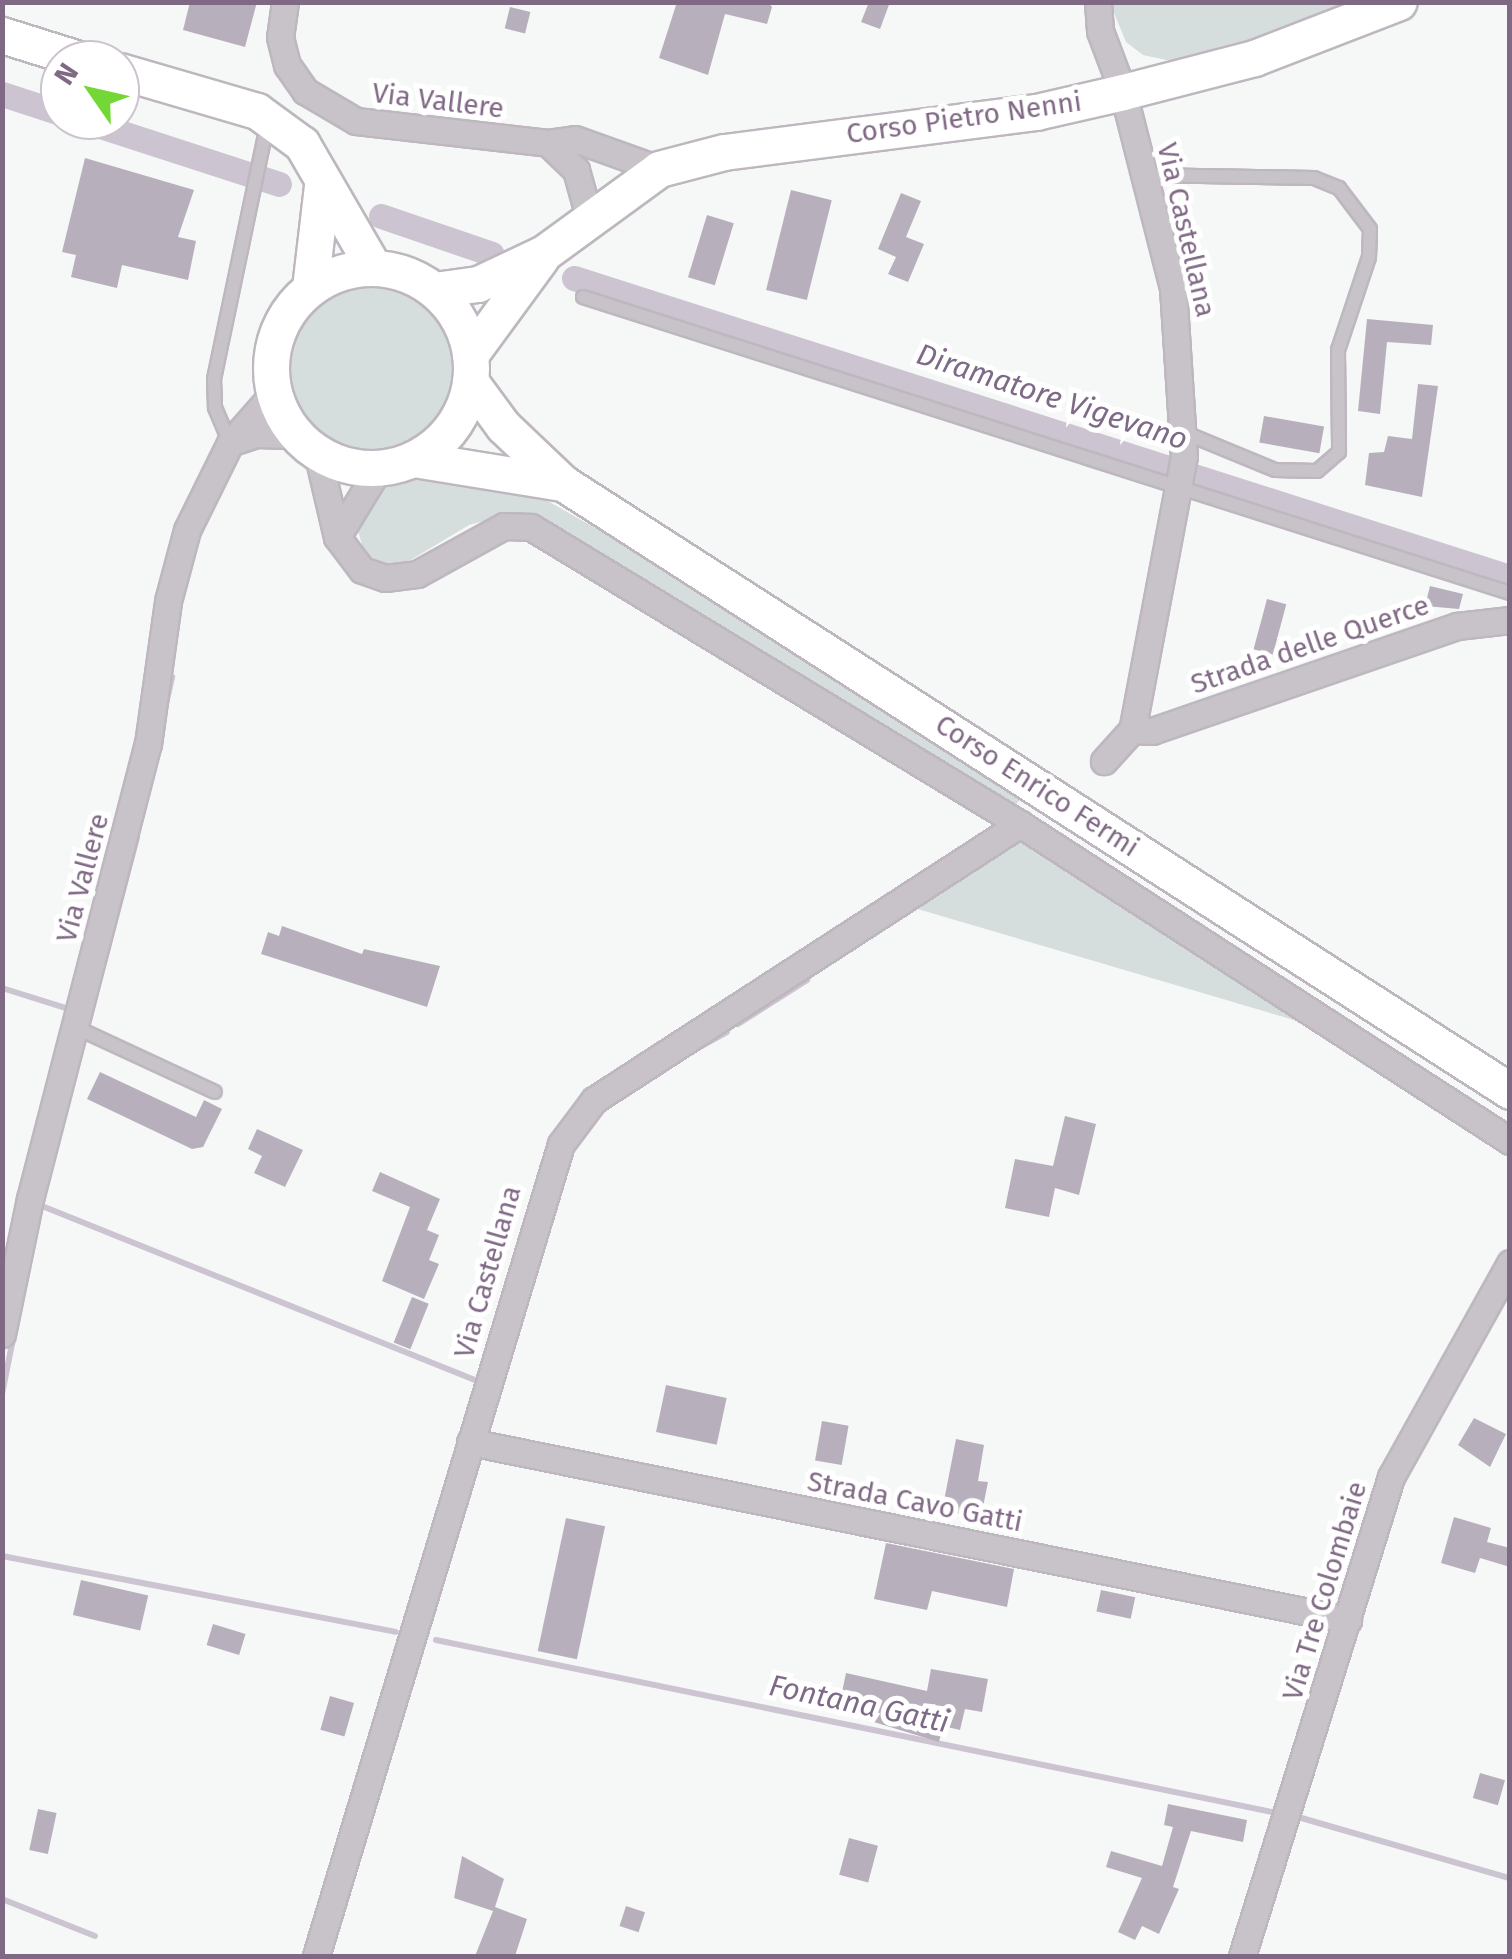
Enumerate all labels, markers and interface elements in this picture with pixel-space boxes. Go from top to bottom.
north arrow [40,40,140,140]
text: N [47,57,85,91]
street label: Via Vallere [370,76,506,126]
street label: Corso Pietro Nenni [844,85,1084,151]
street label: Via Castellana [1150,140,1222,320]
water label: Diramatore Vigevano [912,336,1192,458]
street label: Strada delle Querce [1186,588,1434,702]
street label: Corso Enrico Fermi [929,708,1145,864]
street label: Via Vallere [50,810,116,946]
street label: Via Castellana [447,1182,529,1362]
street label: Strada Cavo Gatti [805,1465,1025,1539]
street label: Via Tre Colombaie [1276,1478,1374,1704]
water label: Fontana Gatti [766,1667,952,1741]

